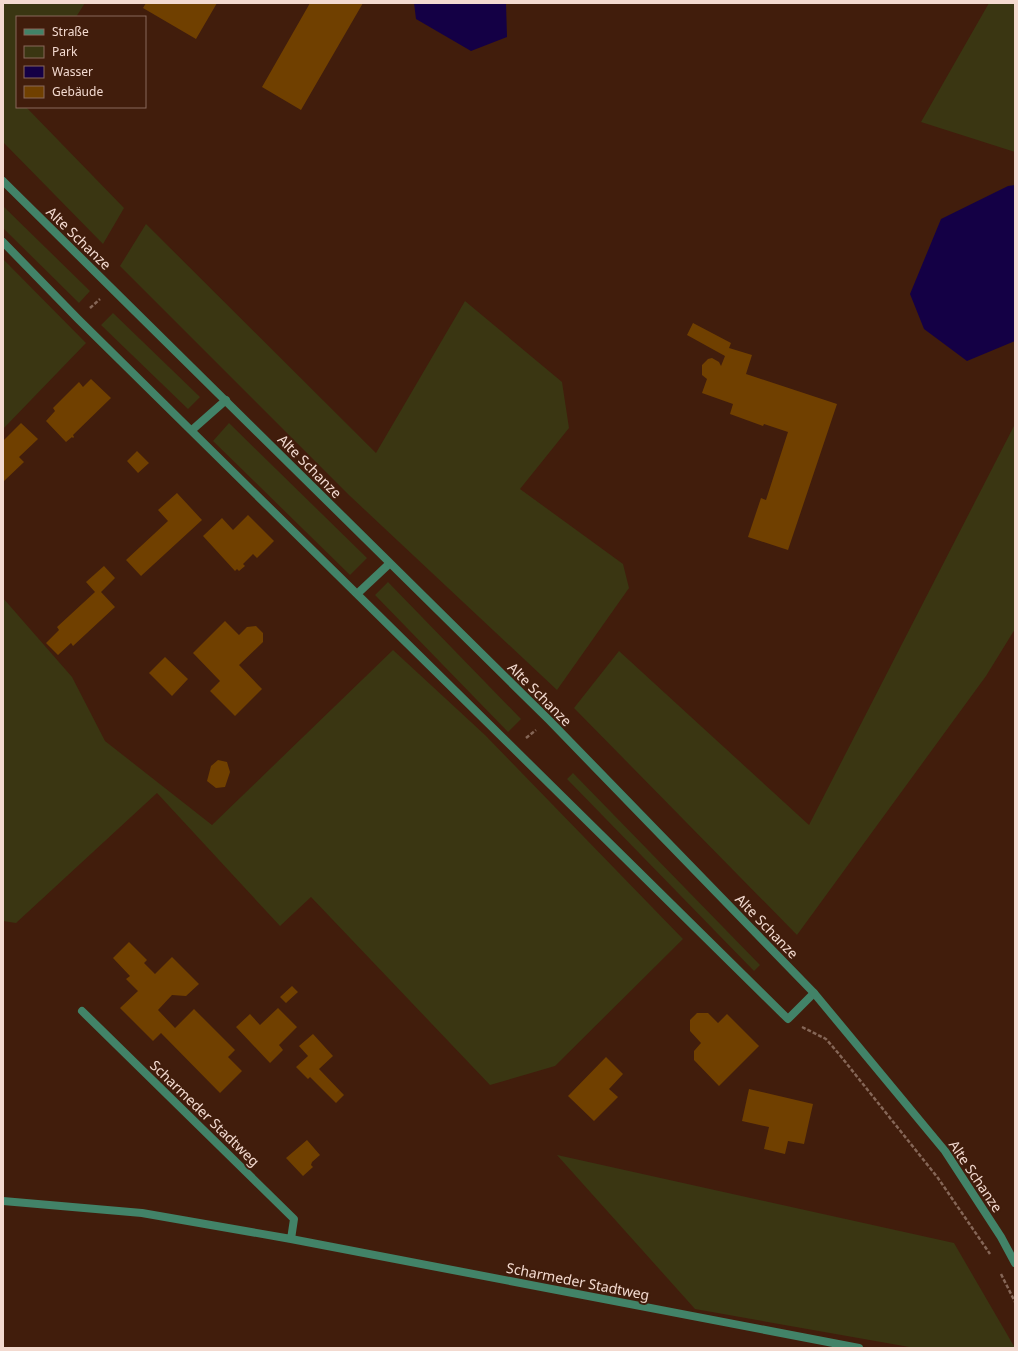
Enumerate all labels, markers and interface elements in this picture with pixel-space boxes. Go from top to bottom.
legend [16,16,146,108]
text: Straße [52,23,89,40]
text: Park [52,43,78,60]
text: Wasser [52,63,93,80]
text: Gebäude [52,83,103,100]
street label: Alte Schanze [42,202,116,274]
street label: Alte Schanze [274,430,346,502]
street label: Alte Schanze [504,658,576,730]
street label: Alte Schanze [731,889,803,963]
street label: Scharmeder Stadtweg [146,1056,264,1170]
street label: Alte Schanze [945,1136,1007,1216]
street label: Scharmeder Stadtweg [505,1258,651,1304]

